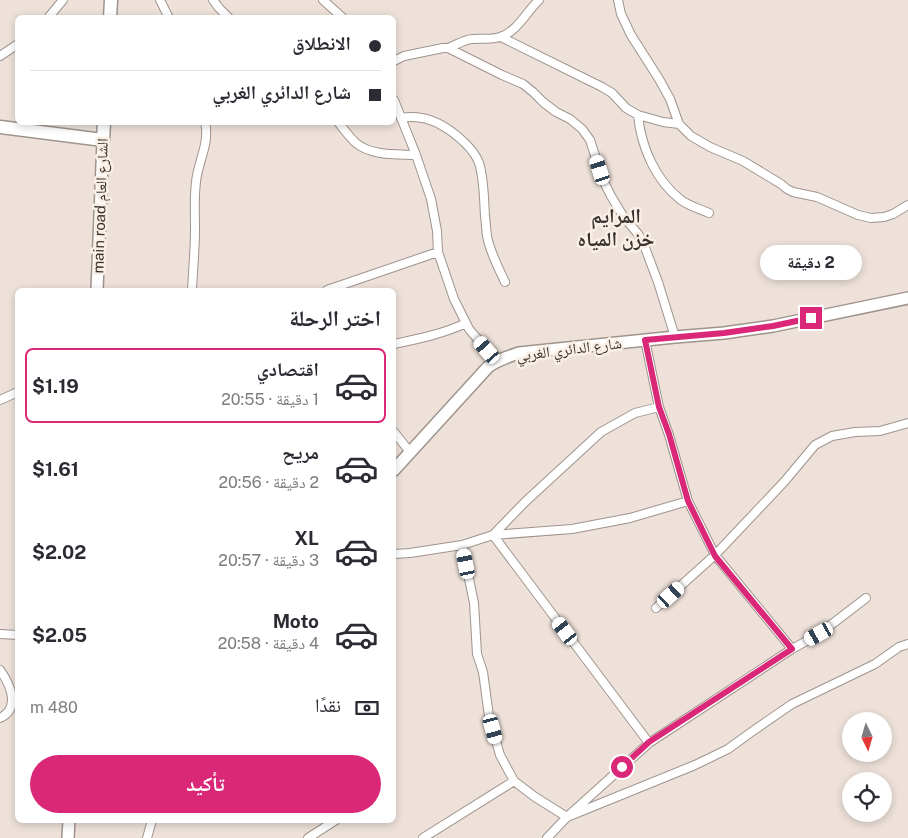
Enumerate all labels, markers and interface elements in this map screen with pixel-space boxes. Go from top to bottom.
text: الانطلاق [292,32,351,54]
text: شارع الدائري الغربي [212,81,351,103]
street label: main road الشارع العام [89,138,113,274]
car [588,153,611,187]
district label: المرايم خزن المياه [577,204,655,251]
callout: 2 دقيقة [760,246,862,280]
text: 2 دقيقة [787,253,835,272]
text: اختر الرحلة [289,305,381,331]
route end [800,307,822,329]
car [471,334,502,366]
street label: شارع الدائري الغربي [515,334,623,368]
text: اقتصادي [257,358,319,380]
icon: car [334,363,379,408]
text: $1.19 [32,375,79,397]
text: 1 دقيقة · 20:55 [221,390,319,409]
text: مريح [282,441,319,463]
icon: car [334,446,379,491]
text: $1.61 [32,458,79,480]
text: 2 دقيقة · 20:56 [219,473,319,492]
text: XL [294,527,319,549]
icon: car [334,529,379,574]
text: $2.02 [32,541,86,563]
car [455,548,476,580]
text: 3 دقيقة · 20:57 [218,551,319,570]
car [654,579,687,611]
text: Moto [273,610,319,632]
icon: car [334,612,379,657]
car [549,615,580,647]
car [802,620,835,648]
text: $2.05 [32,624,87,646]
text: 4 دقيقة · 20:58 [218,634,319,653]
text: نقدًا [315,694,341,716]
icon: cash [353,694,381,722]
text: 480 m [30,698,78,717]
north arrow [842,712,892,762]
map controls [842,712,892,822]
car [481,713,504,745]
button: تأكيد [30,755,381,813]
route start [611,756,633,778]
button: locate [842,772,892,822]

